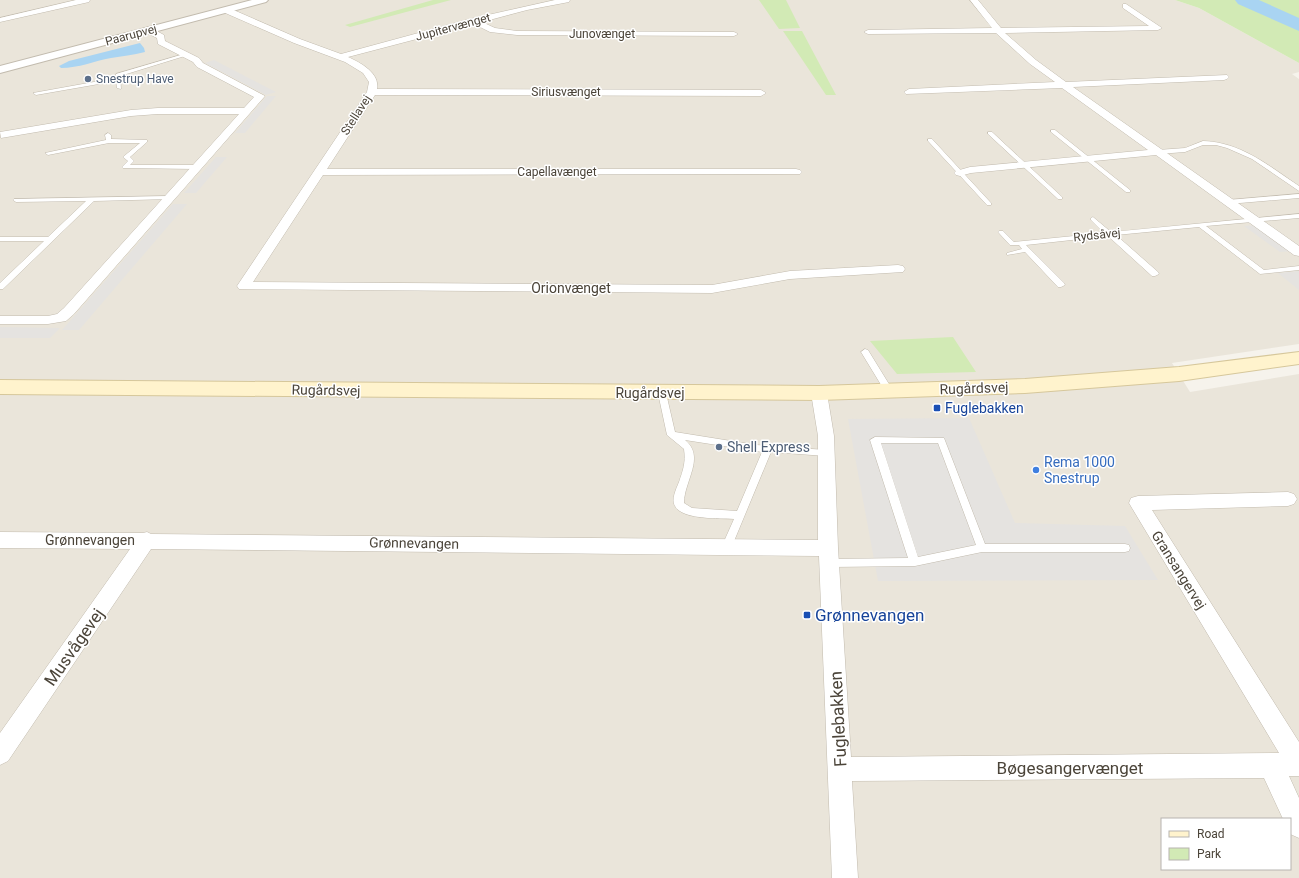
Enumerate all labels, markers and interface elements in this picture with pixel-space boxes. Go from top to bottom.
street label: Jupitervænget [414,10,492,44]
street label: Paarupvej [104,21,158,49]
street label: Junovænget [569,27,635,41]
place label: Snestrup Have [96,72,174,86]
marker: Snestrup Have [83,74,93,84]
street label: Siriusvænget [531,85,601,99]
street label: Stellavej [338,92,374,138]
street label: Capellavænget [517,165,597,179]
street label: Rydsåvej [1073,226,1121,244]
street label: Orionvænget [531,280,611,296]
street label: Rugårdsvej [939,379,1009,397]
street label: Rugårdsvej [291,381,361,399]
street label: Rugårdsvej [615,385,685,401]
place label: Fuglebakken [945,400,1024,416]
marker: Fuglebakken [932,403,942,413]
place label: Shell Express [727,439,810,455]
marker: Shell Express [714,442,724,452]
place label: Rema 1000 Snestrup [1044,454,1115,486]
marker: Rema 1000 Snestrup [1031,465,1041,475]
street label: Gransangervej [1148,528,1210,612]
street label: Grønnevangen [45,532,135,548]
street label: Grønnevangen [369,534,459,552]
street label: Musvågevej [40,604,108,690]
place label: Grønnevangen [815,605,924,625]
marker: Grønnevangen [802,610,812,620]
street label: Fuglebakken [826,671,850,767]
street label: Bøgesangervænget [997,758,1143,778]
legend [1161,818,1291,870]
text: Road [1197,827,1225,841]
text: Park [1197,847,1222,861]

